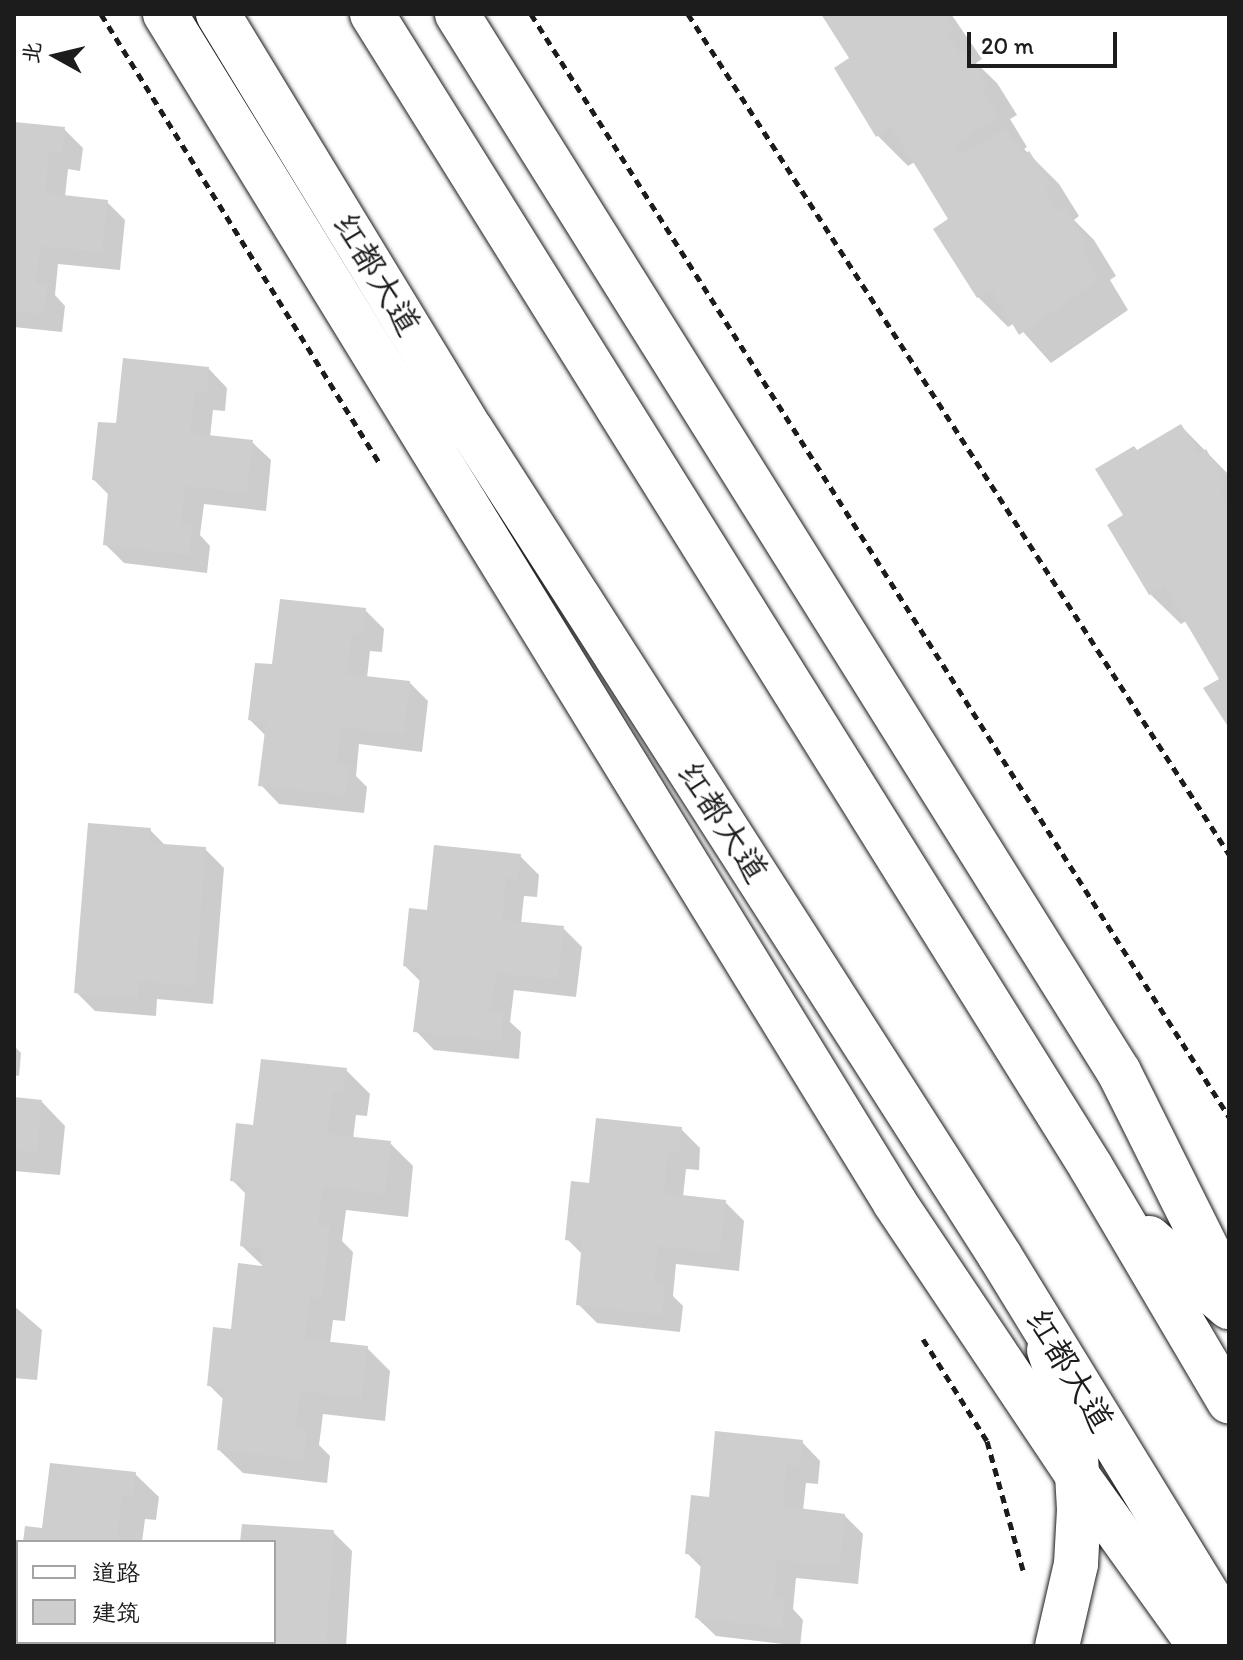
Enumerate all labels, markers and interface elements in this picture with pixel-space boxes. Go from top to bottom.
north arrow [16,16,96,96]
scale bar [971,16,1121,66]
text: 20 m [981,31,1034,60]
text: 北 [17,40,47,65]
street label: 红都大道 [324,205,430,343]
street label: 红都大道 [669,754,777,890]
street label: 红都大道 [1017,1301,1123,1439]
legend [16,1540,276,1644]
text: 道路 [92,1558,140,1587]
text: 建筑 [92,1598,140,1627]

